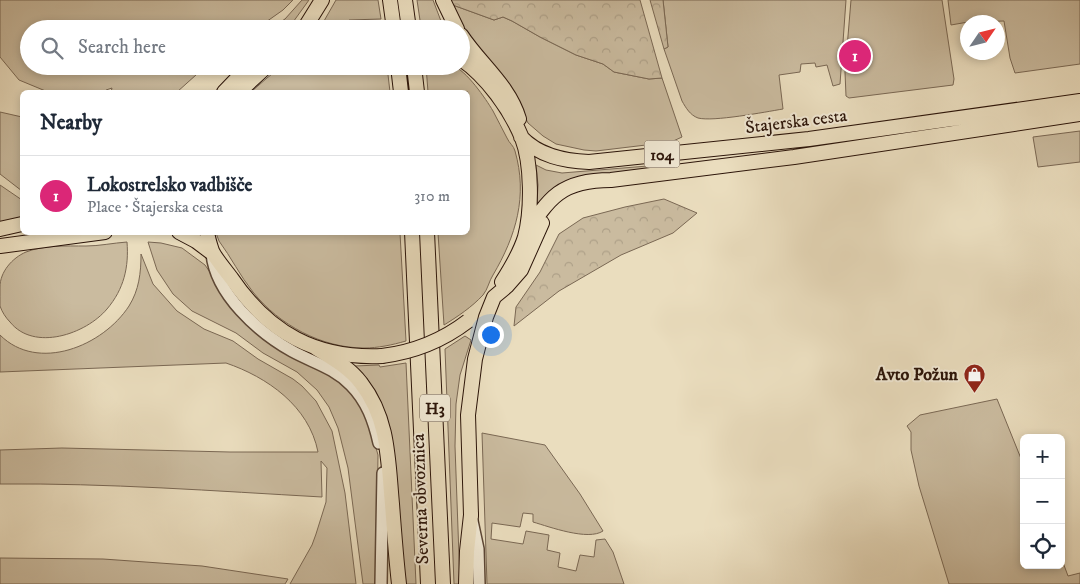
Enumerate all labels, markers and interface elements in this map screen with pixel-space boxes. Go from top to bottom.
north arrow [960,15,1005,60]
search box [20,20,470,75]
icon: search [38,34,66,62]
text: Search here [78,36,166,59]
pin: 1 [839,37,871,75]
street label: Štajerska cesta [744,104,849,139]
text: Nearby [40,110,102,136]
road number: 104 [644,140,680,168]
text: Lokostrelsko vadbišče [87,174,252,197]
text: 1 [53,186,59,206]
text: 310 m [414,186,450,206]
text: Place · Štajerska cesta [87,197,223,217]
your location [478,322,504,348]
shop icon: Avto Požun [962,362,986,393]
place label: Avto Požun [875,364,959,386]
road number: H3 [420,394,450,422]
street label: Severna obvoznica [408,433,434,565]
map controls [1020,434,1065,569]
button: + [1020,434,1065,479]
button: − [1020,479,1065,524]
button: locate [1020,524,1065,569]

